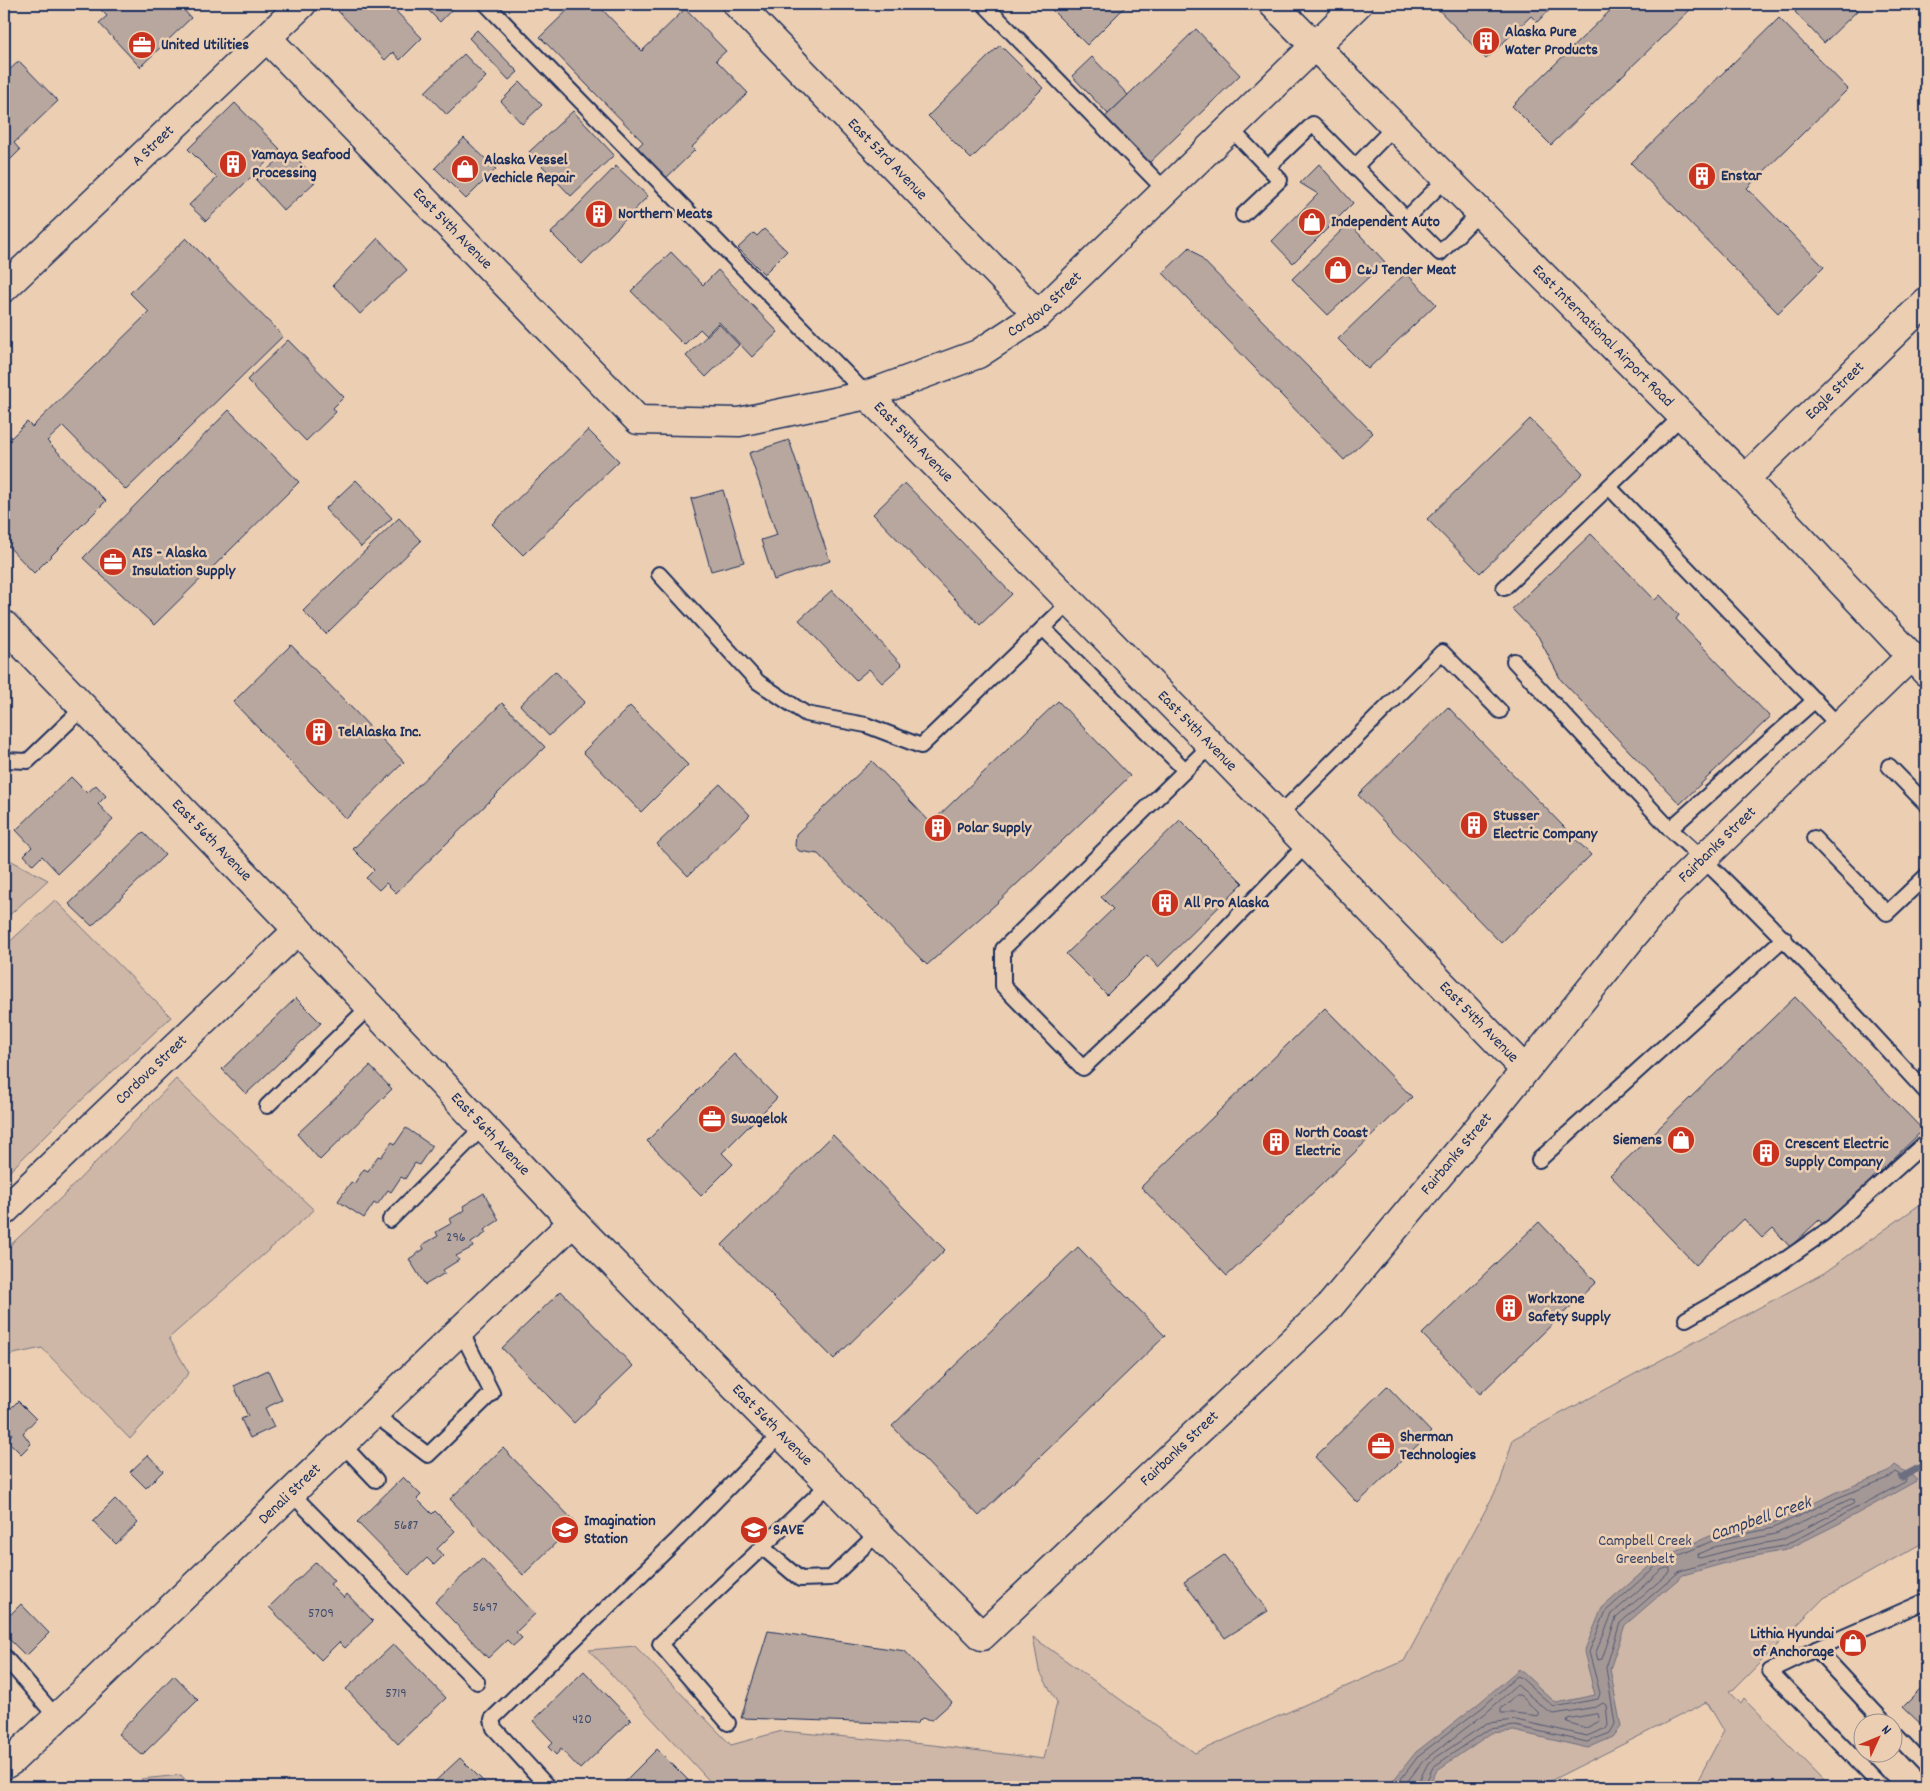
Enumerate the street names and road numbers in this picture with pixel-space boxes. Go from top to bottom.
street label: East 53rd Avenue [842,113,933,206]
street label: A Street [127,120,180,172]
street label: East 54th Avenue [407,183,497,275]
street label: East International Airport Road [1527,259,1679,413]
street label: Cordova Street [1003,266,1088,343]
street label: Eagle Street [1800,356,1870,425]
street label: East 54th Avenue [868,396,959,488]
street label: East 54th Avenue [1152,685,1242,777]
street label: East 56th Avenue [166,794,257,887]
street label: Fairbanks Street [1673,801,1762,888]
street label: East 54th Avenue [1434,976,1524,1068]
street label: Cordova Street [110,1030,193,1110]
street label: East 56th Avenue [445,1087,535,1181]
street label: Fairbanks Street [1415,1108,1498,1200]
street label: East 56th Avenue [726,1379,818,1471]
street label: Fairbanks Street [1135,1405,1224,1492]
street label: Denali Street [253,1458,327,1530]

